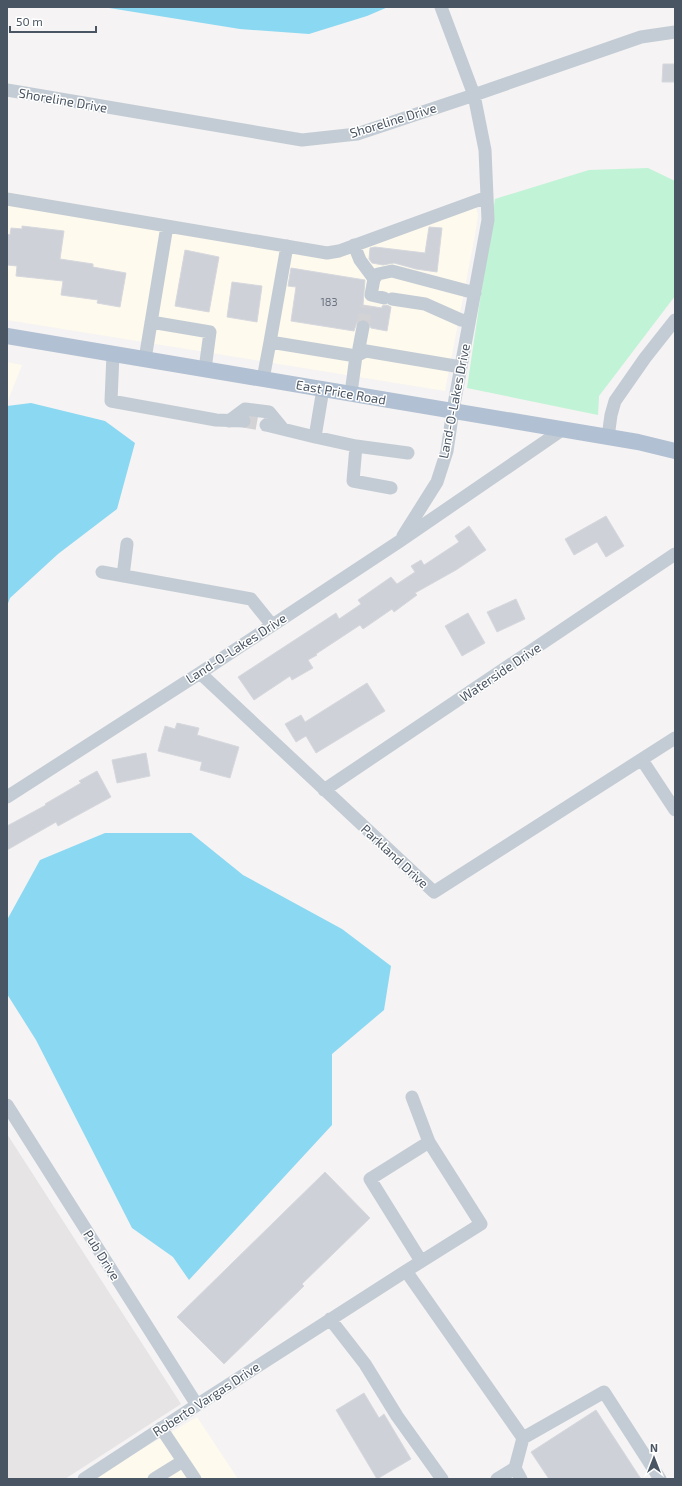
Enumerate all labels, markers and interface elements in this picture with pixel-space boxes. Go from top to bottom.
scale bar [10,8,96,34]
text: 50 m [16,14,43,28]
street label: Shoreline Drive [17,84,109,116]
street label: Shoreline Drive [348,99,438,141]
house number: 183 [320,295,338,308]
street label: Land-O-Lakes Drive [435,342,473,460]
street label: East Price Road [295,376,387,408]
street label: Land-O-Lakes Drive [183,609,289,687]
street label: Waterside Drive [456,639,544,705]
street label: Parkland Drive [358,821,432,891]
street label: Pub Drive [80,1227,124,1283]
street label: Roberto Vargas Drive [149,1358,263,1440]
north arrow [634,1438,674,1478]
text: N [650,1441,658,1454]

